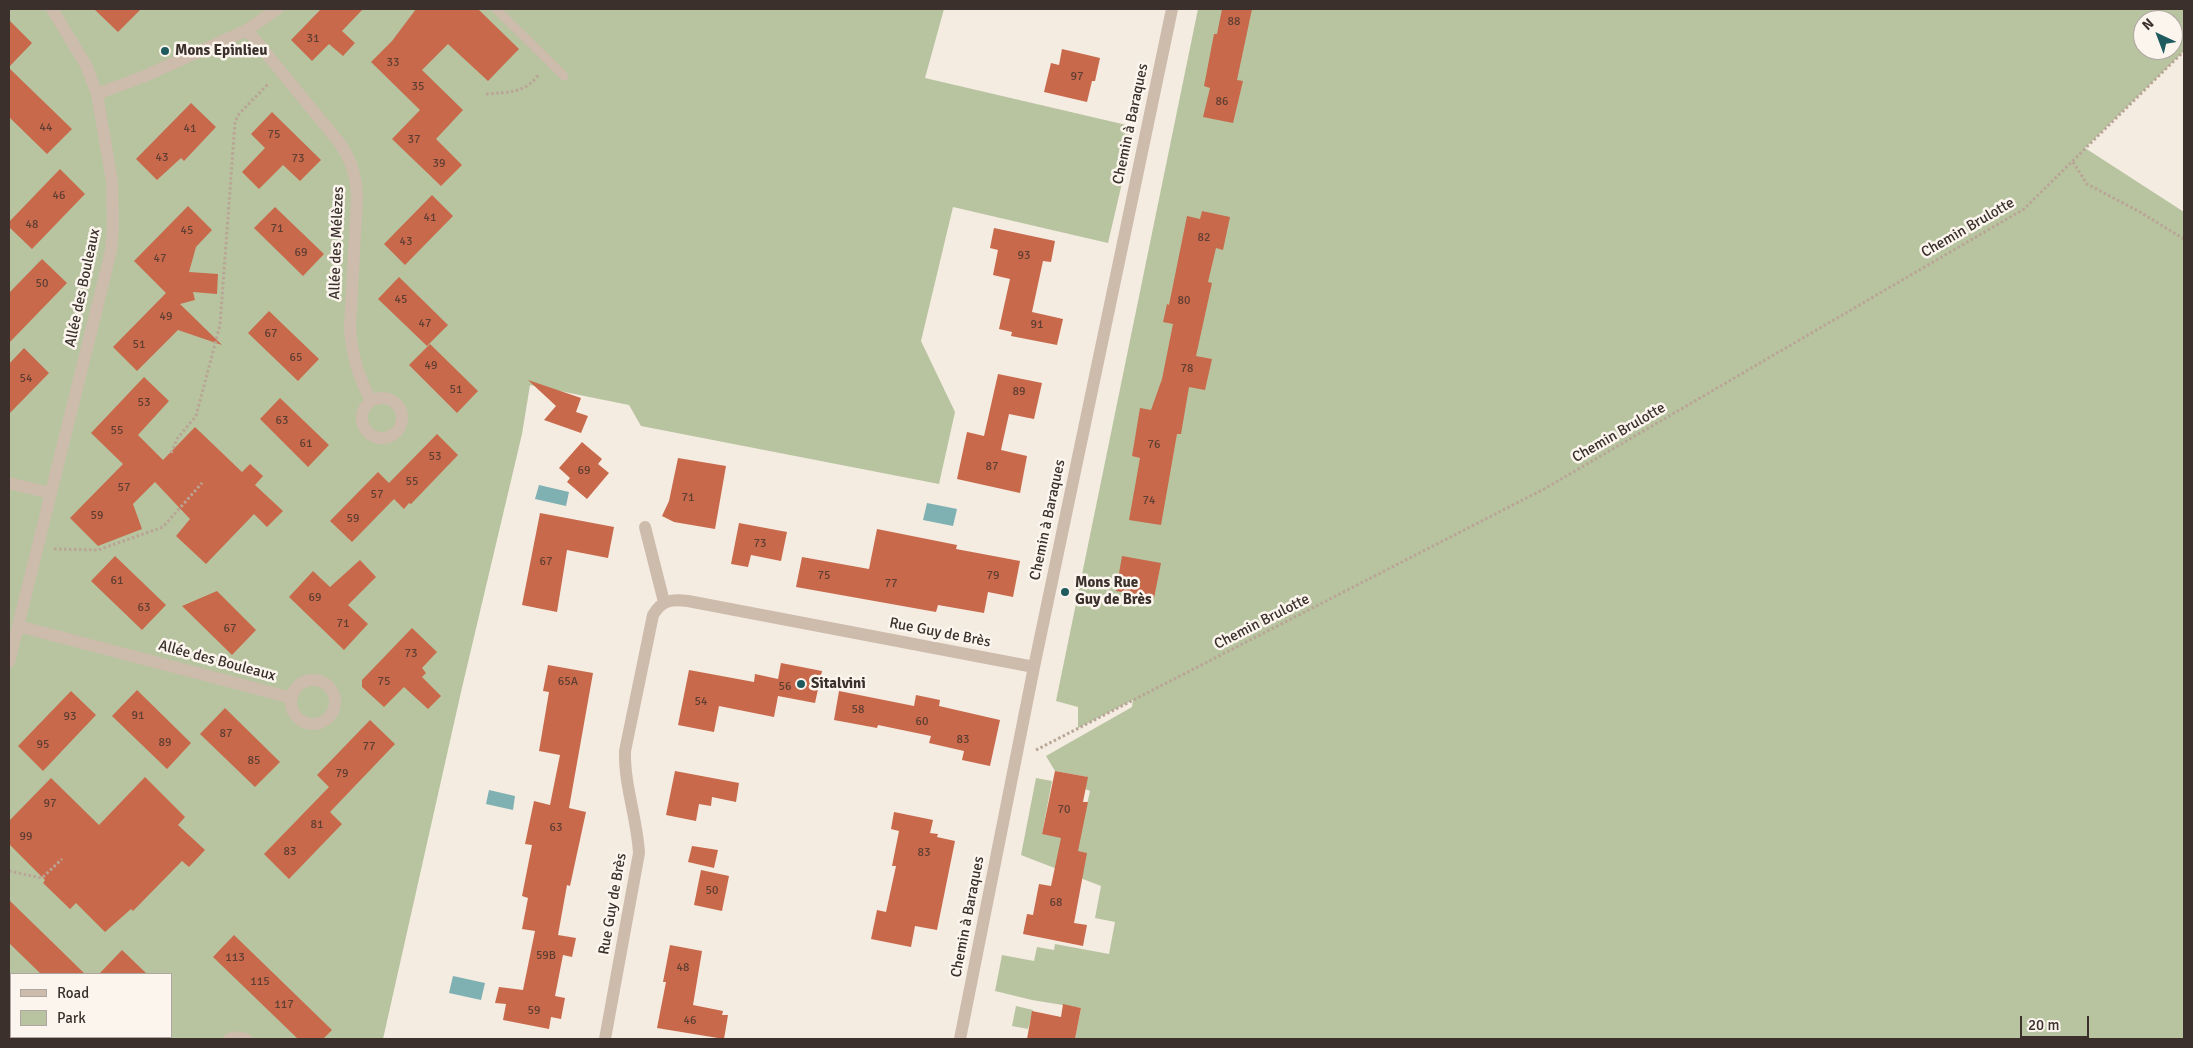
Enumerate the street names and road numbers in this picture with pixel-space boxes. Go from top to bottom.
street label: Chemin à Baraques [1109,62,1153,186]
street label: Allée des Mélèzes [326,186,348,300]
street label: Chemin Brulotte [1918,194,2018,262]
street label: Allée des Bouleaux [62,227,104,349]
street label: Chemin Brulotte [1569,399,1669,467]
street label: Chemin à Baraques [1026,458,1070,582]
street label: Chemin Brulotte [1211,590,1313,654]
street label: Rue Guy de Brès [888,614,992,652]
street label: Allée des Bouleaux [156,637,278,685]
street label: Rue Guy de Brès [595,852,631,956]
street label: Chemin à Baraques [947,855,989,979]

